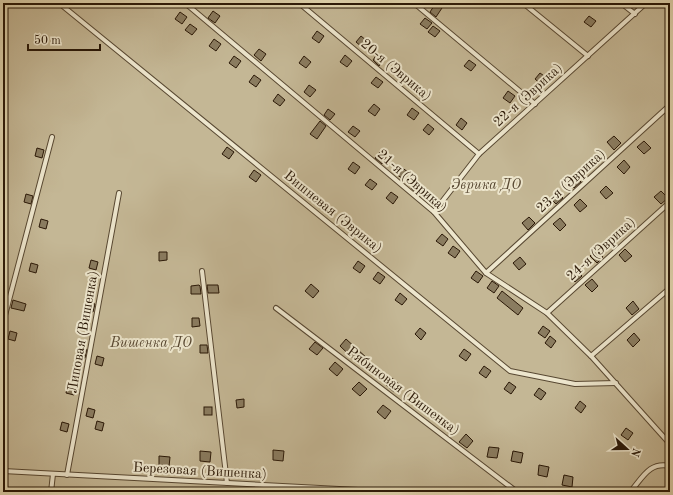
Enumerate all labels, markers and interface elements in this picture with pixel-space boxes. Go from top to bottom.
scale bar [28,26,100,52]
text: 50 m [34,34,61,47]
street label: 20-я (Эврика) [358,37,434,103]
street label: 22-я (Эврика) [491,61,565,129]
street label: 21-я (Эврика) [374,147,450,215]
street label: 23-я (Эврика) [534,147,608,215]
street label: Вишневая (Эврика) [281,168,385,256]
park label: Эврика ДО [451,178,521,193]
street label: 24-я (Эврика) [564,215,638,283]
street label: Липовая (Вишенка) [65,270,101,394]
park label: Вишенка ДО [109,336,192,351]
street label: Рябиновая (Вишенка) [344,344,462,438]
north arrow [607,429,647,469]
text: N [628,446,642,458]
street label: Березовая (Вишенка) [133,460,267,482]

